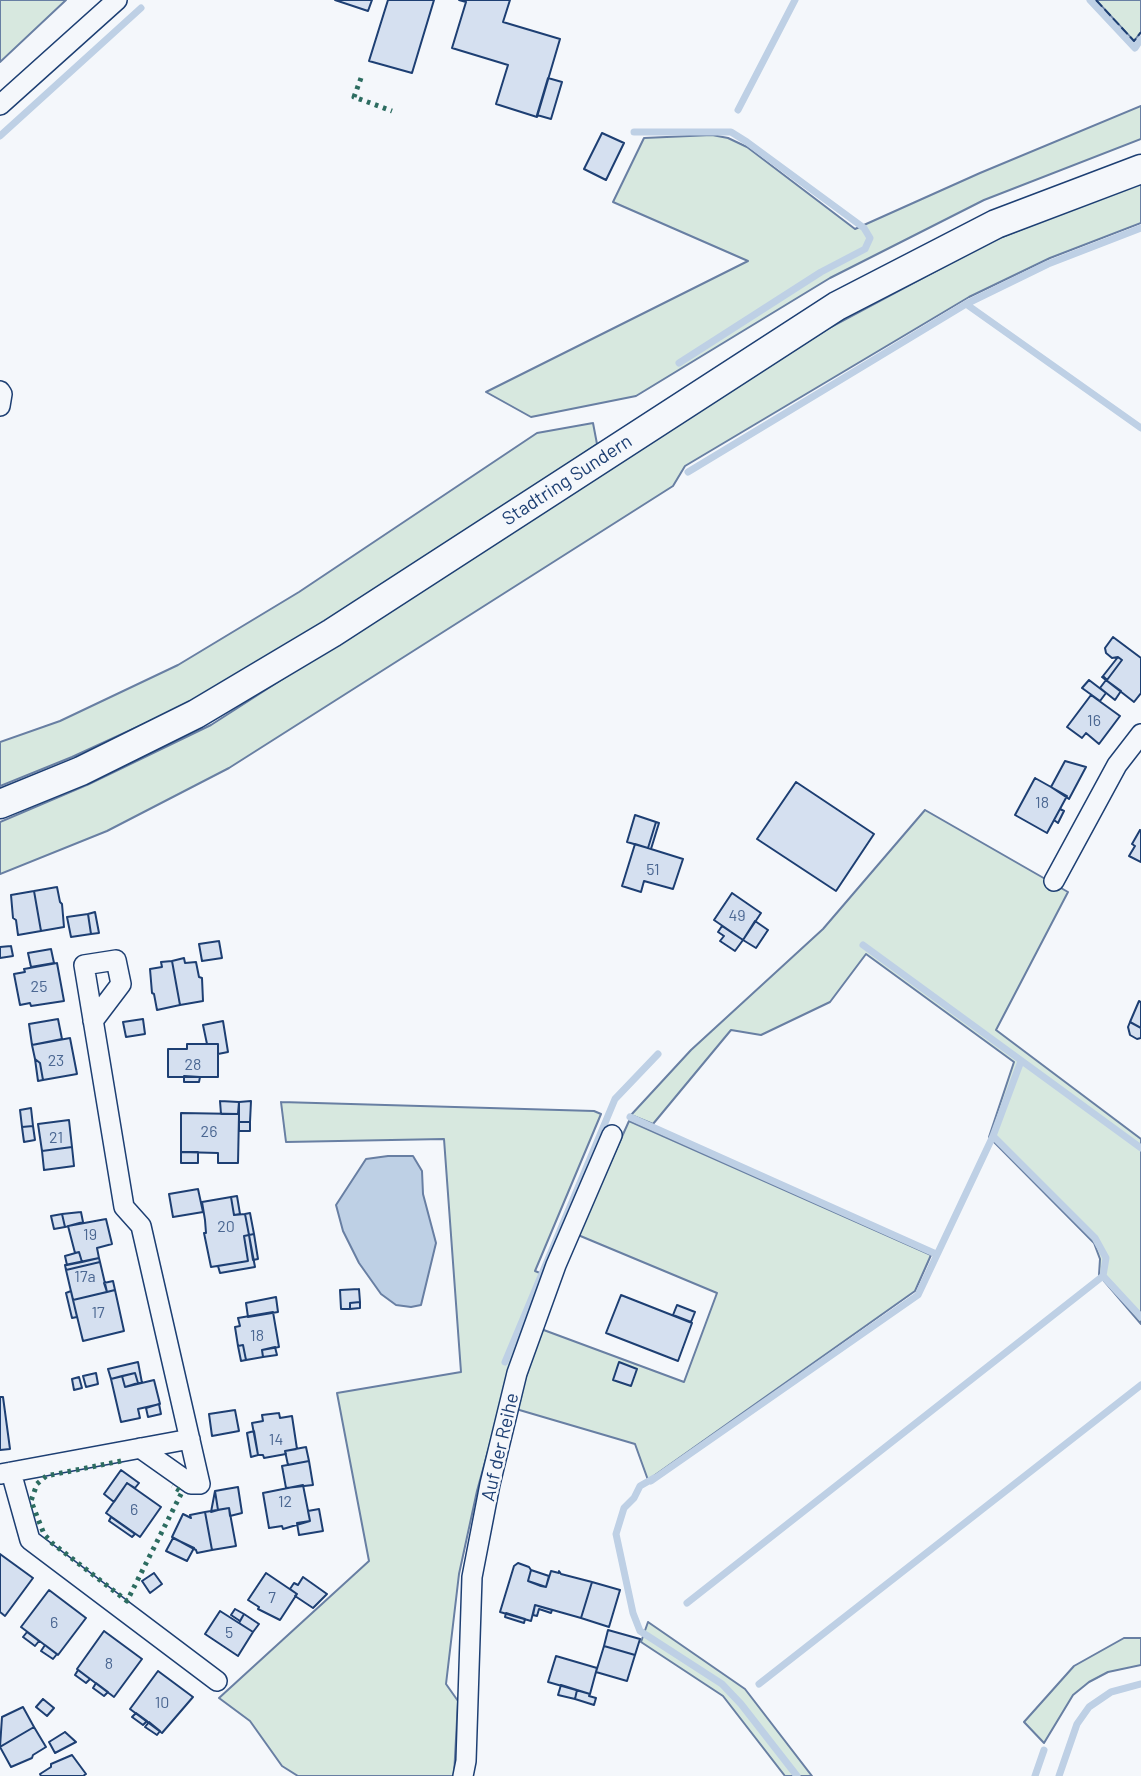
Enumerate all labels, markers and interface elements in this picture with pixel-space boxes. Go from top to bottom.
street label: Stadtring Sundern [498,430,636,530]
house number: 16 [1087,711,1101,731]
house number: 18 [1035,793,1049,813]
house number: 51 [646,860,660,880]
house number: 49 [728,906,746,926]
house number: 25 [31,977,47,997]
house number: 23 [48,1051,64,1071]
house number: 28 [185,1055,201,1075]
house number: 26 [201,1122,217,1142]
house number: 21 [49,1128,63,1148]
house number: 20 [217,1217,235,1237]
house number: 19 [83,1225,97,1245]
house number: 17a [74,1267,96,1287]
house number: 17 [91,1303,105,1323]
house number: 18 [250,1326,264,1346]
street label: Auf der Reihe [476,1391,524,1503]
house number: 14 [269,1430,283,1450]
house number: 12 [278,1492,292,1512]
house number: 6 [130,1500,138,1520]
house number: 7 [268,1588,276,1608]
house number: 6 [50,1613,58,1633]
house number: 5 [225,1623,233,1643]
house number: 8 [105,1654,113,1674]
house number: 10 [155,1693,169,1713]

